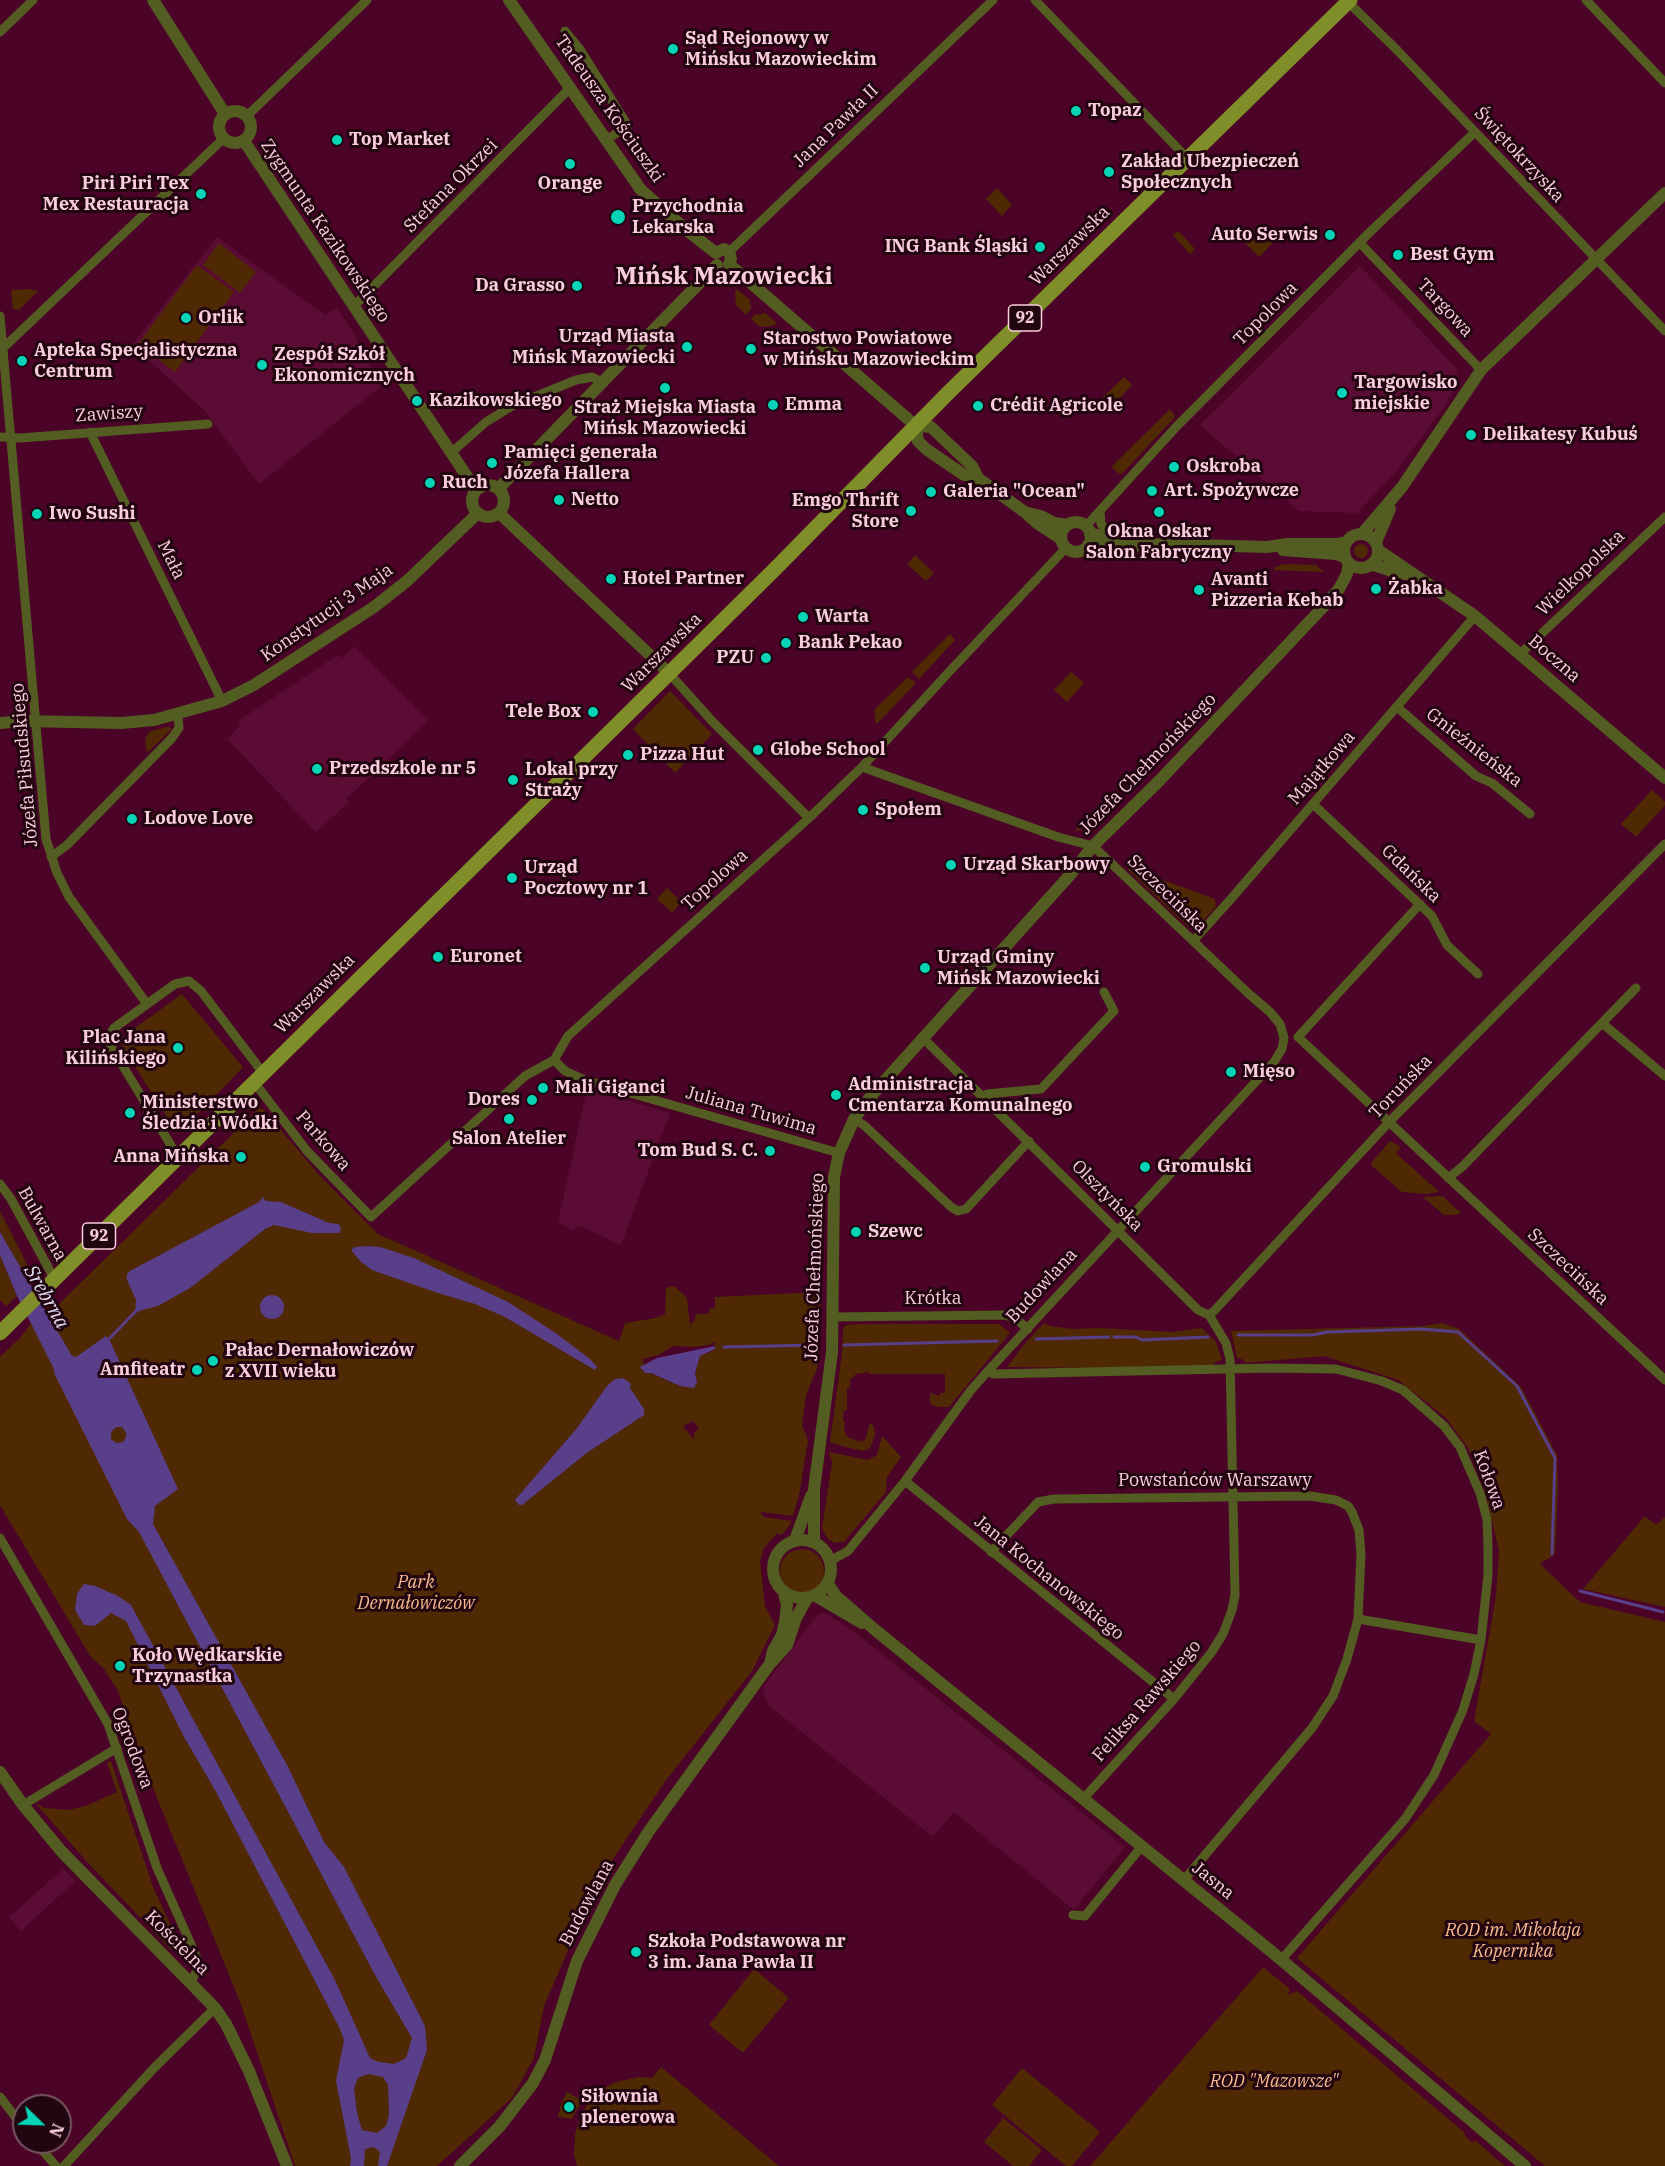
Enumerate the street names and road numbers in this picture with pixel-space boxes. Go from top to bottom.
street label: Tadeusza Kościuszki [550,31,668,187]
street label: Jana Pawła II [789,80,883,172]
street label: Świętokrzyska [1469,103,1569,207]
street label: Zygmunta Kazikowskiego [256,135,394,327]
street label: Stefana Okrzei [400,135,502,237]
street label: Warszawska [1025,201,1115,291]
street label: Targowa [1412,274,1478,342]
street label: Topolowa [1230,278,1302,350]
road number: 92 [1008,305,1042,331]
street label: Zawiszy [74,401,144,427]
street label: Wielkopolska [1532,526,1630,620]
street label: Mała [152,537,190,583]
street label: Konstytucji 3 Maja [257,559,397,667]
street label: Warszawska [617,608,707,698]
street label: Boczna [1523,630,1585,688]
street label: Józefa Piłsudskiego [7,682,43,848]
street label: Józefa Chełmońskiego [1075,689,1221,839]
street label: Gnieźnieńska [1422,704,1526,792]
street label: Majątkowa [1284,727,1360,809]
street label: Gdańska [1377,840,1445,908]
street label: Topolowa [677,845,753,915]
street label: Szczecińska [1123,851,1211,937]
street label: Warszawska [270,949,360,1039]
street label: Toruńska [1365,1050,1437,1124]
street label: Juliana Tuwima [683,1082,819,1140]
street label: Parkowa [291,1106,355,1176]
street label: Olsztyńska [1067,1156,1147,1236]
street label: Józefa Chełmońskiego [801,1173,829,1361]
street label: Bulwarna [13,1183,71,1265]
road number: 92 [82,1223,116,1249]
street label: Szczecińska [1523,1224,1613,1310]
street label: Budowlana [1002,1244,1082,1328]
street label: Krótka [904,1288,962,1310]
street label: Kołowa [1468,1447,1510,1513]
street label: Powstańców Warszawy [1118,1470,1312,1492]
street label: Jana Kochanowskiego [970,1511,1128,1645]
street label: Feliksa Rawskiego [1088,1636,1206,1766]
street label: Ogrodowa [107,1704,157,1792]
street label: Budowlana [555,1856,619,1950]
street label: Jasna [1188,1857,1238,1905]
street label: Kościelna [140,1906,214,1980]

